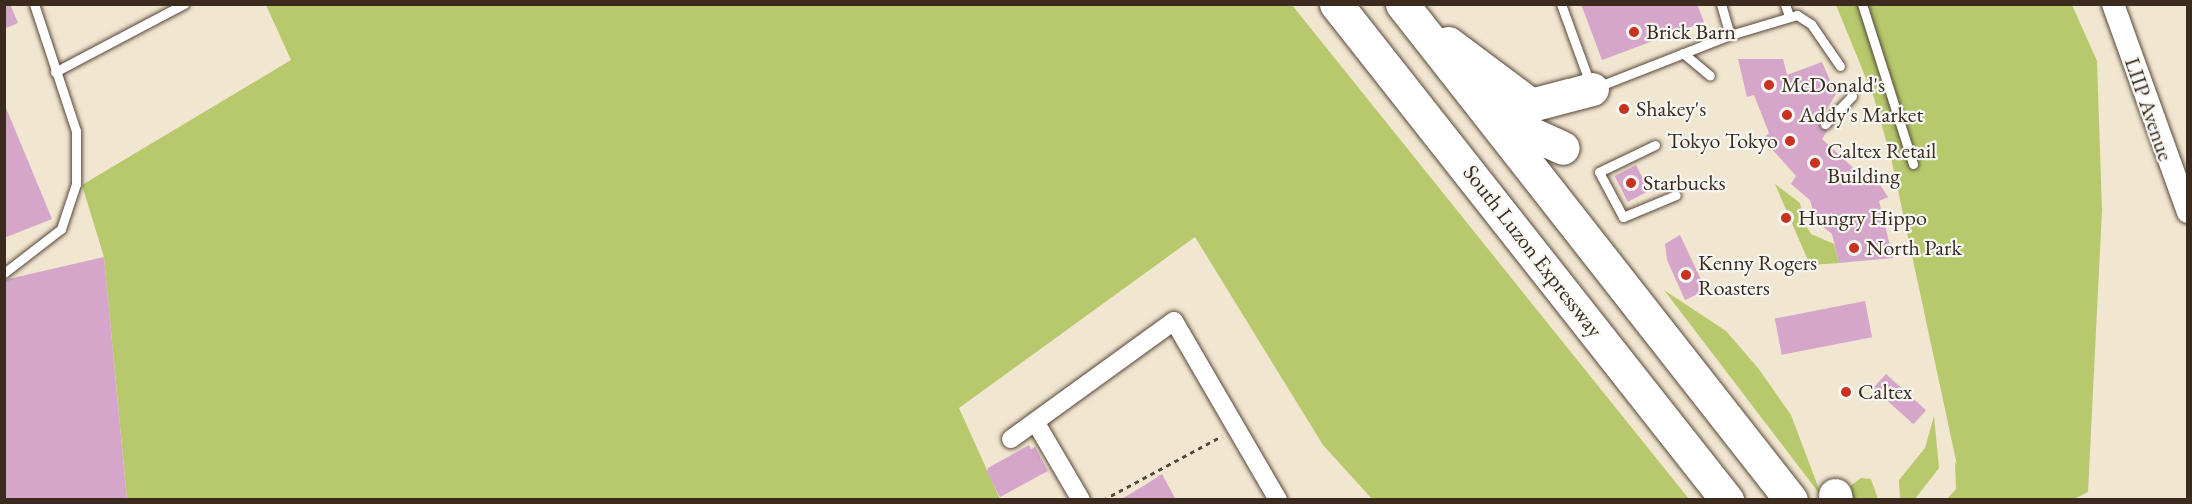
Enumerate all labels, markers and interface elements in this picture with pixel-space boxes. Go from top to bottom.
place label: Brick Barn [1646,19,1736,45]
marker: Brick Barn [1627,25,1641,39]
street label: LIIP Avenue [2119,54,2179,164]
place label: McDonald's [1781,72,1885,98]
marker: McDonald's [1762,78,1776,92]
place label: Shakey's [1636,96,1706,122]
marker: Shakey's [1617,102,1631,116]
place label: Addy's Market [1799,102,1923,128]
marker: Addy's Market [1780,108,1794,122]
place label: Tokyo Tokyo [1667,128,1778,154]
marker: Tokyo Tokyo [1783,134,1797,148]
place label: Caltex Retail Building [1827,137,1936,188]
marker: Caltex Retail Building [1808,156,1822,170]
street label: South Luzon Expressway [1458,160,1608,342]
place label: Starbucks [1643,170,1726,196]
marker: Starbucks [1624,176,1638,190]
place label: Hungry Hippo [1798,205,1927,231]
marker: Hungry Hippo [1779,211,1793,225]
place label: North Park [1866,235,1962,261]
marker: North Park [1847,241,1861,255]
place label: Kenny Rogers Roasters [1698,249,1817,300]
marker: Kenny Rogers Roasters [1679,268,1693,282]
place label: Caltex [1858,379,1912,405]
marker: Caltex [1839,385,1853,399]

